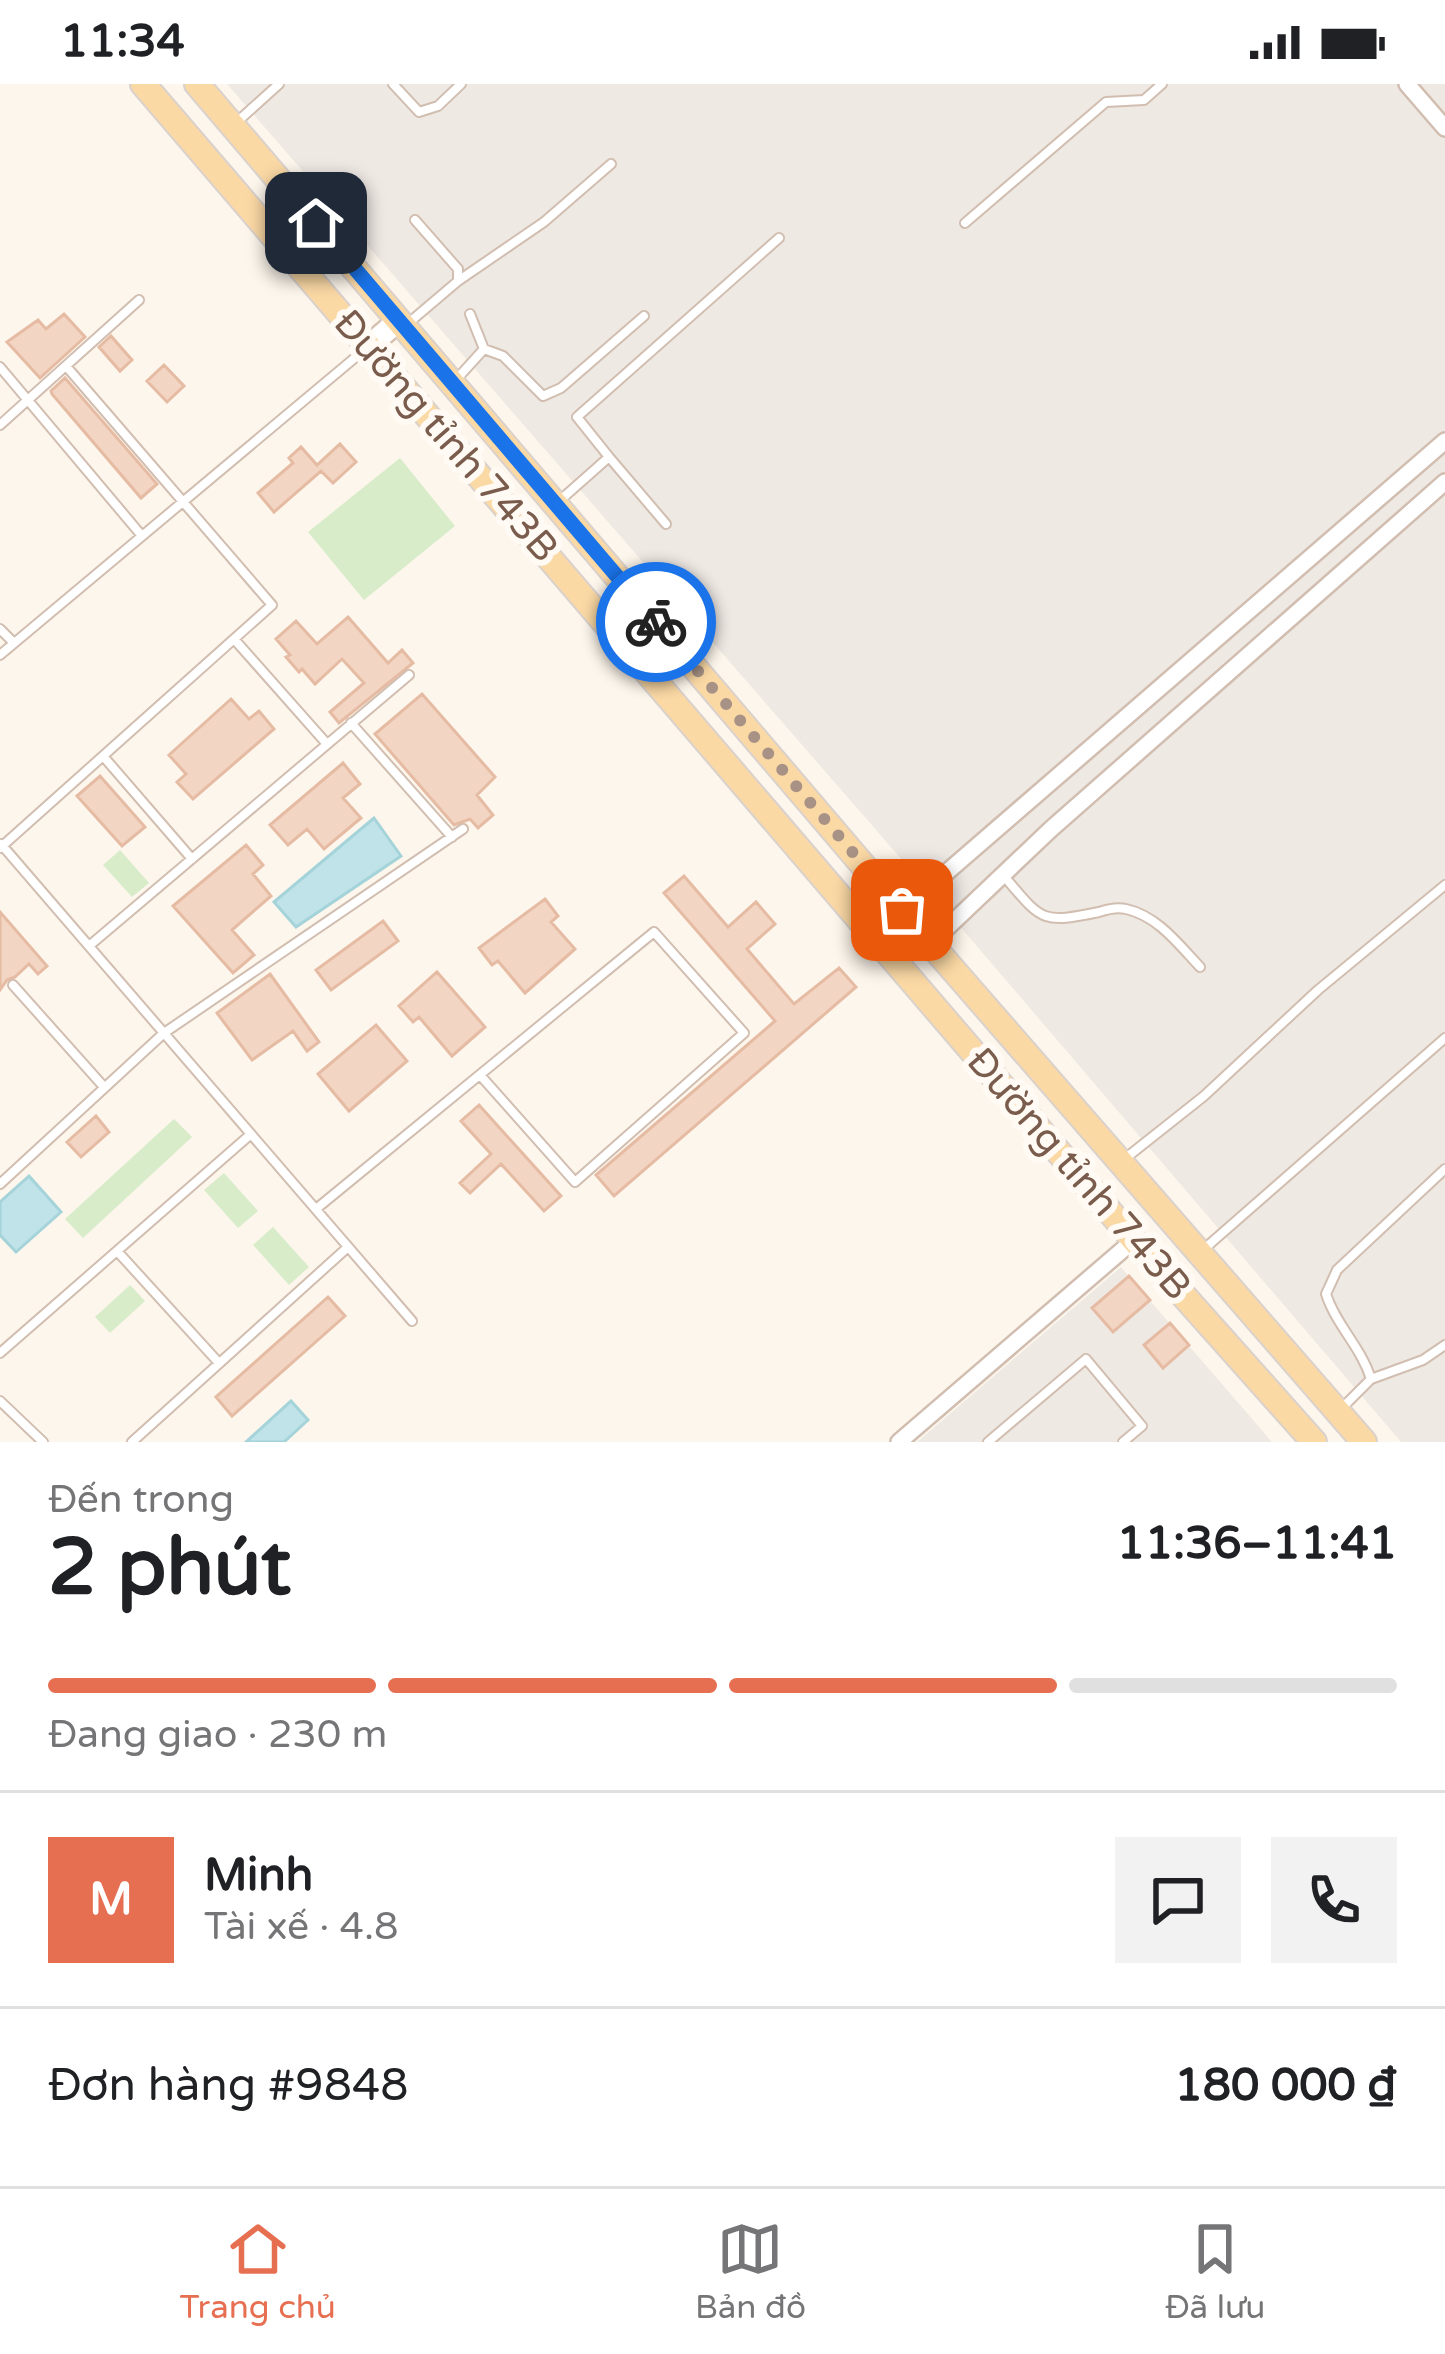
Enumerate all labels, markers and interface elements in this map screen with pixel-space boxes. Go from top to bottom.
text: 11:34 [60,15,185,69]
pin [265,172,367,274]
icon: home [283,190,349,256]
street label: Đường tỉnh 743B [324,300,568,572]
courier [596,562,716,682]
icon: bike [623,589,689,655]
pin [851,859,953,961]
icon: bag [869,877,935,943]
street label: Đường tỉnh 743B [957,1038,1201,1310]
text: Đến trong [48,1476,234,1523]
text: 11:36–11:41 [1117,1517,1397,1571]
text: 2 phút [48,1521,291,1615]
text: Đang giao · 230 m [48,1711,387,1758]
button: chat [1115,1837,1241,1963]
button: phone [1271,1837,1397,1963]
text: Minh [204,1849,313,1903]
text: M [89,1873,133,1927]
text: Tài xế · 4.8 [204,1903,398,1950]
text: Đơn hàng #9848 [48,2059,408,2113]
text: 180 000 ₫ [1174,2059,1397,2113]
tab: Trang chủ [179,2216,336,2327]
tab: Bản đồ [695,2216,806,2327]
tab: Đã lưu [1165,2216,1265,2327]

